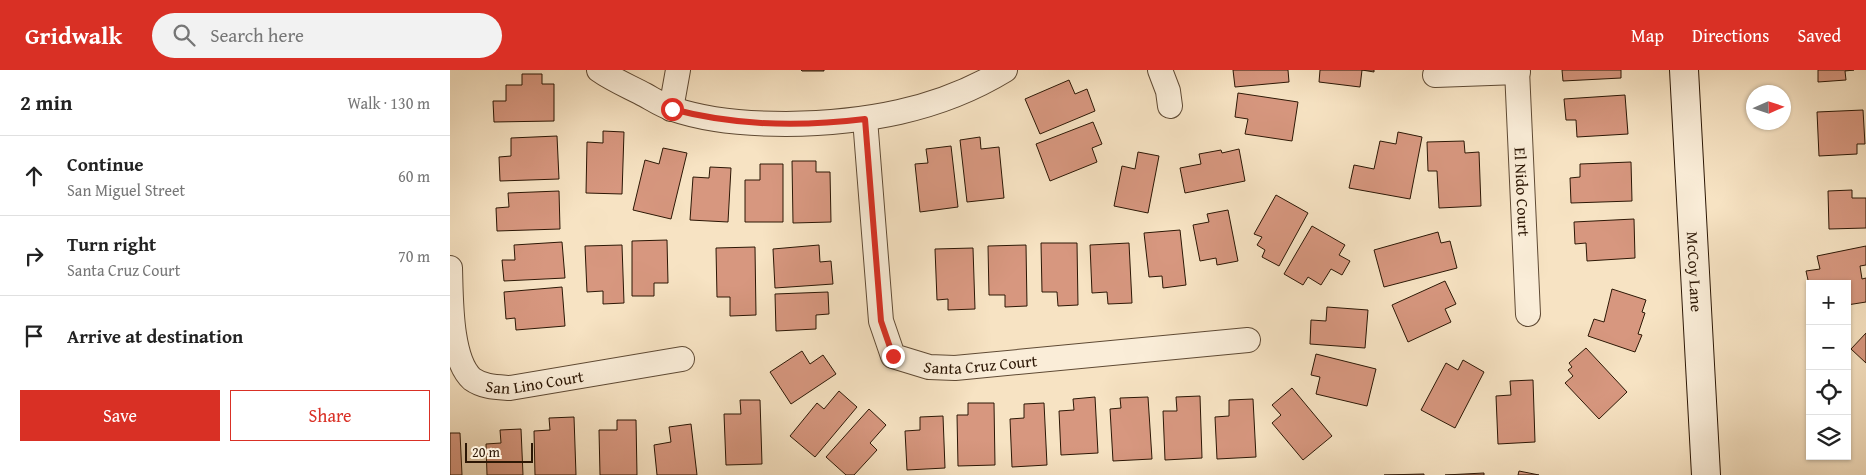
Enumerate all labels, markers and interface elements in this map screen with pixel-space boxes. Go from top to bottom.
search box [152,13,502,58]
text: Gridwalk [25,18,122,53]
icon: search [170,21,198,49]
text: Search here [210,21,304,49]
text: Map [1631,22,1664,49]
text: Directions [1692,22,1769,49]
text: Saved [1797,22,1841,49]
north arrow [1746,85,1791,130]
text: 2 min [20,87,72,118]
text: Walk · 130 m [347,91,430,115]
route start [661,98,684,121]
street label: El Nido Court [1508,147,1537,237]
text: Continue [67,150,144,178]
icon: ahead [20,162,48,190]
text: 60 m [398,164,430,188]
text: San Miguel Street [67,178,185,202]
text: Turn right [67,230,156,258]
street label: McCoy Lane [1681,231,1709,313]
icon: right [20,242,48,270]
text: 70 m [398,244,430,268]
text: Santa Cruz Court [67,258,180,282]
map controls [1806,280,1851,460]
button: + [1806,280,1851,325]
icon: arrive [20,322,48,350]
text: Arrive at destination [67,322,243,350]
button: − [1806,325,1851,370]
route end [882,345,905,368]
street label: Santa Cruz Court [921,348,1039,380]
street label: San Lino Court [484,364,586,400]
button: locate [1806,370,1851,415]
button: Save [20,390,220,441]
button: Share [230,390,430,441]
button: layers [1806,415,1851,460]
scale bar [465,440,532,463]
text: 20 m [472,442,500,462]

